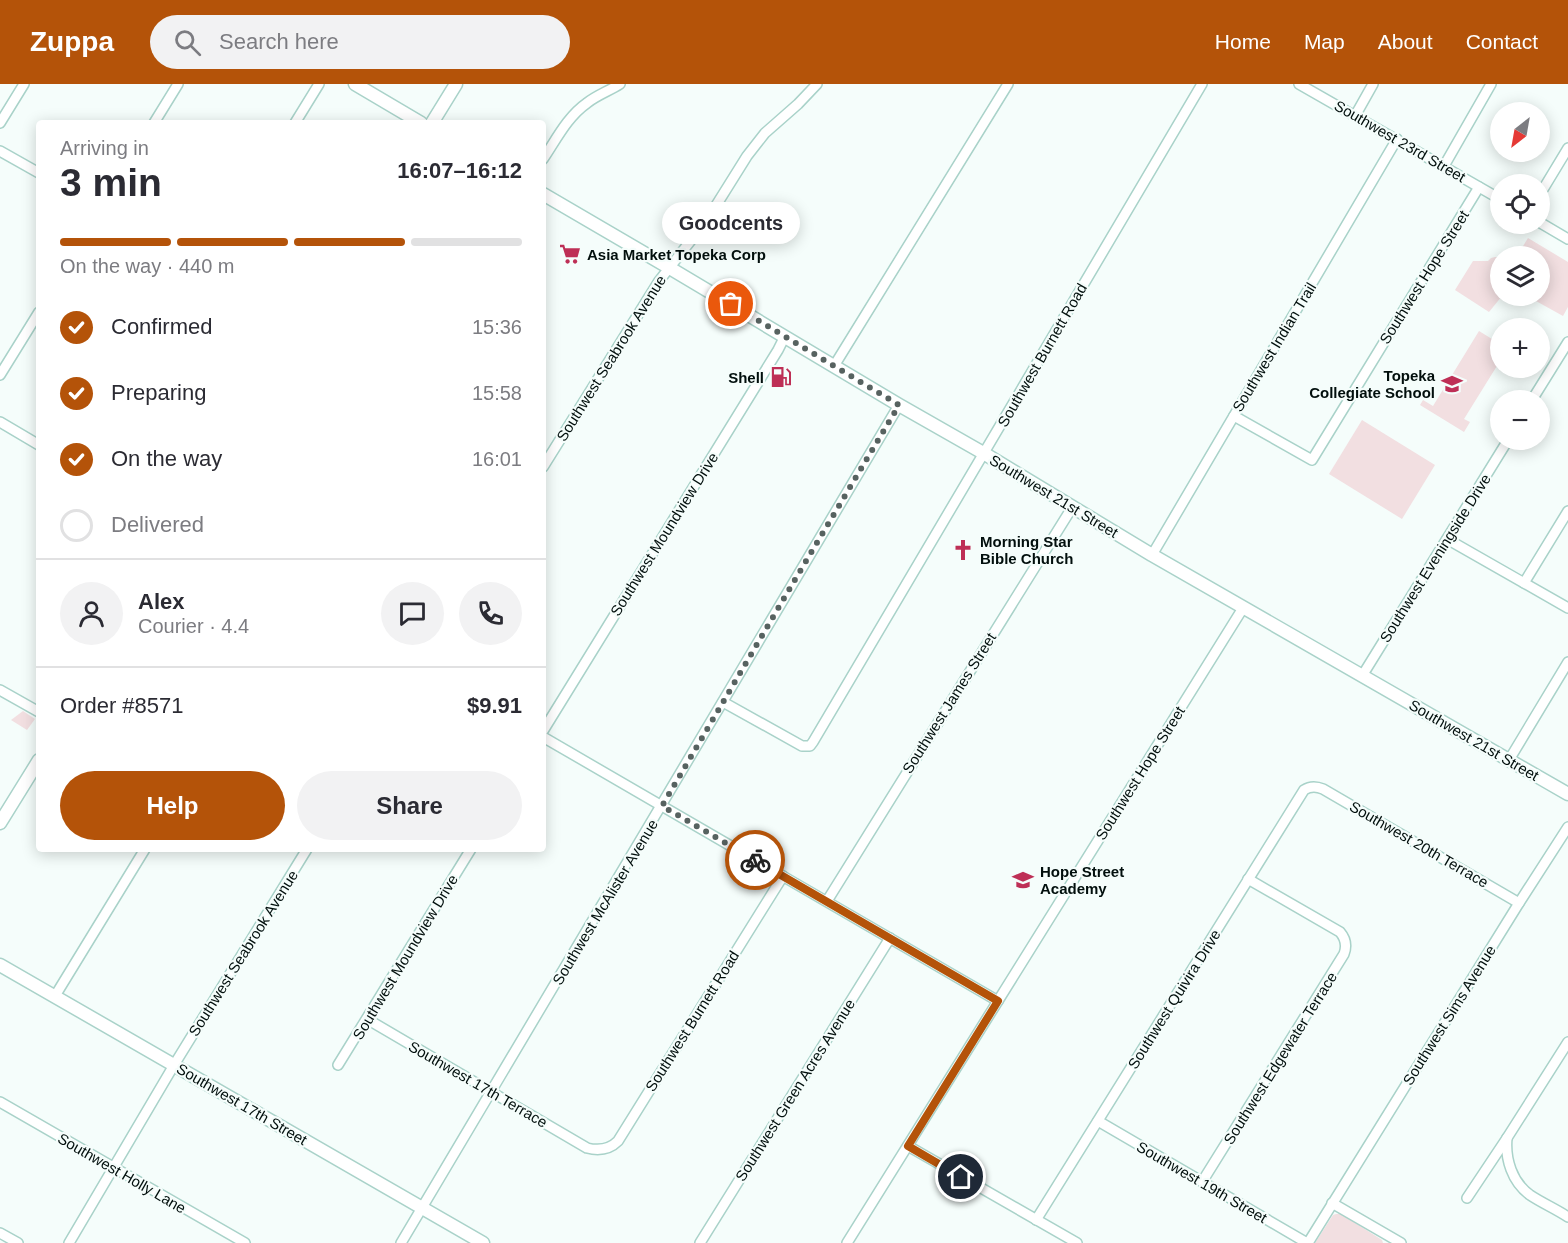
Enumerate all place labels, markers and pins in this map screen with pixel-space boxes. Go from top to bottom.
callout: Goodcents [662,202,800,244]
supermarket icon: Asia Market Topeka Corp [558,242,582,266]
place label: Asia Market Topeka Corp [587,246,766,263]
pin [705,278,756,329]
fuel station icon: Shell [769,365,793,389]
place label: Topeka Collegiate School [1309,367,1436,401]
place label: Shell [728,369,764,386]
school or university icon: Topeka Collegiate School [1440,372,1464,396]
place label: Morning Star Bible Church [980,533,1073,567]
church icon: Morning Star Bible Church [951,538,975,562]
place label: Hope Street Academy [1040,863,1124,897]
school or university icon: Hope Street Academy [1011,868,1035,892]
pin [935,1151,986,1202]

